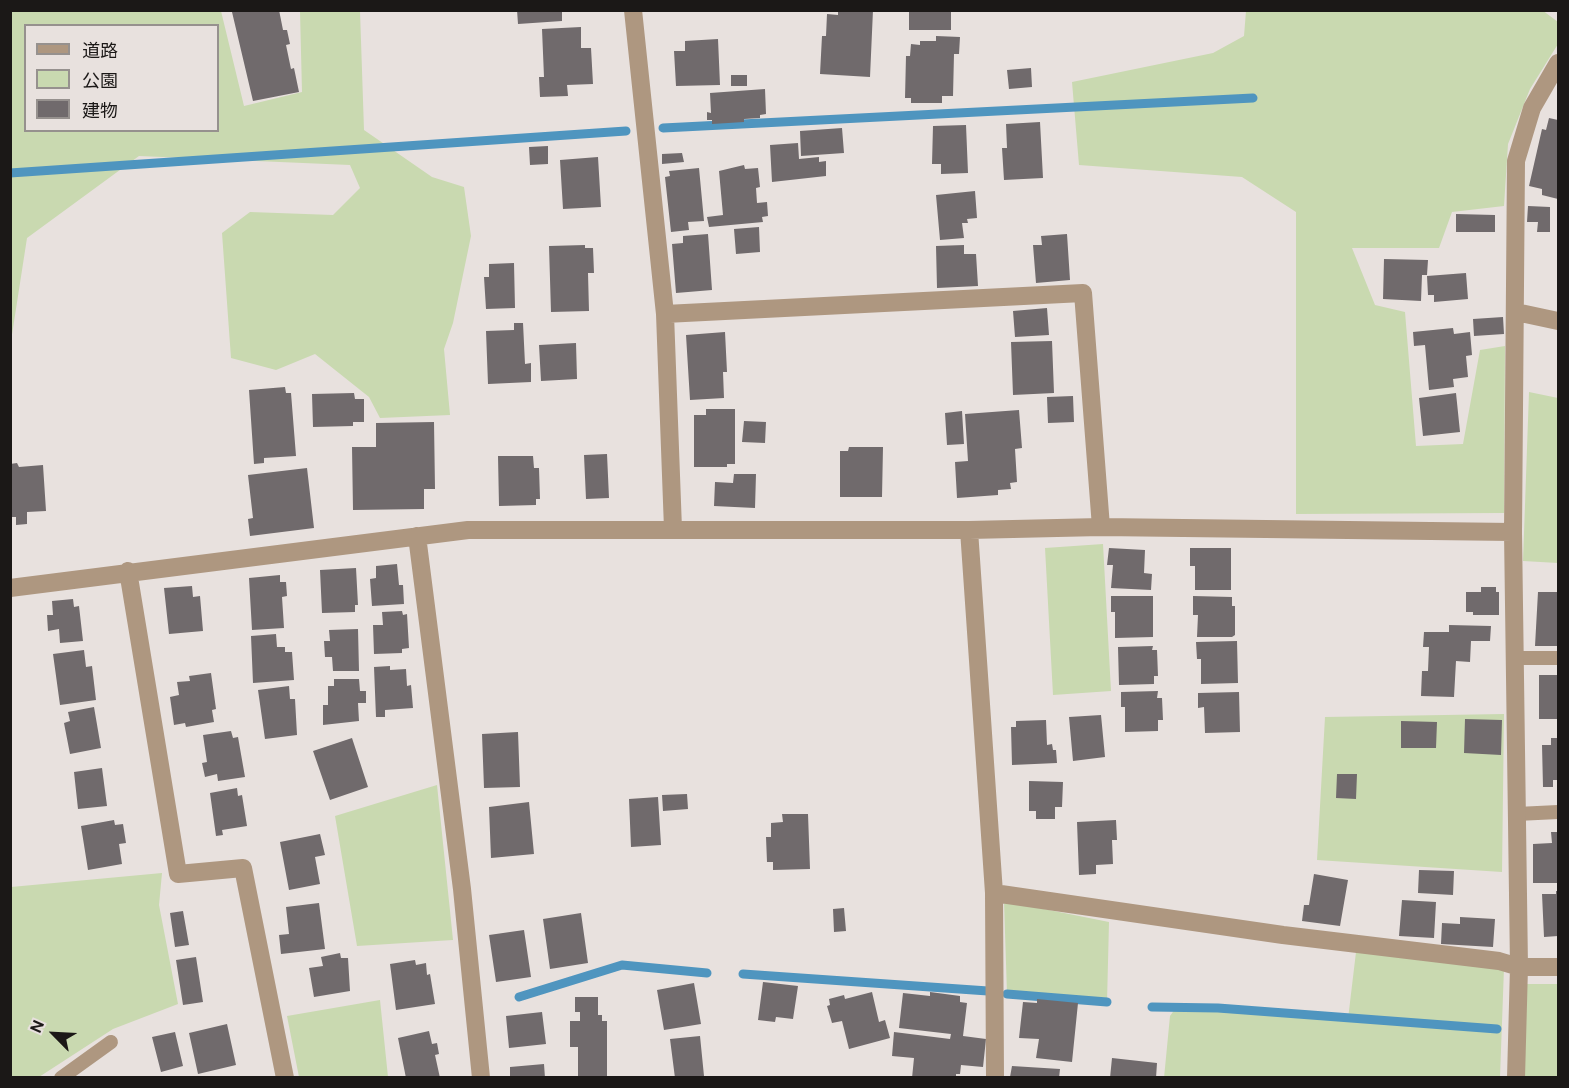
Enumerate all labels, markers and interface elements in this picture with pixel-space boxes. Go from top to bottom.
legend [24,24,219,132]
text: 道路 [82,39,118,63]
text: 公園 [82,69,118,93]
text: 建物 [82,99,118,123]
north arrow [24,1004,84,1064]
text: N [25,1017,49,1036]

